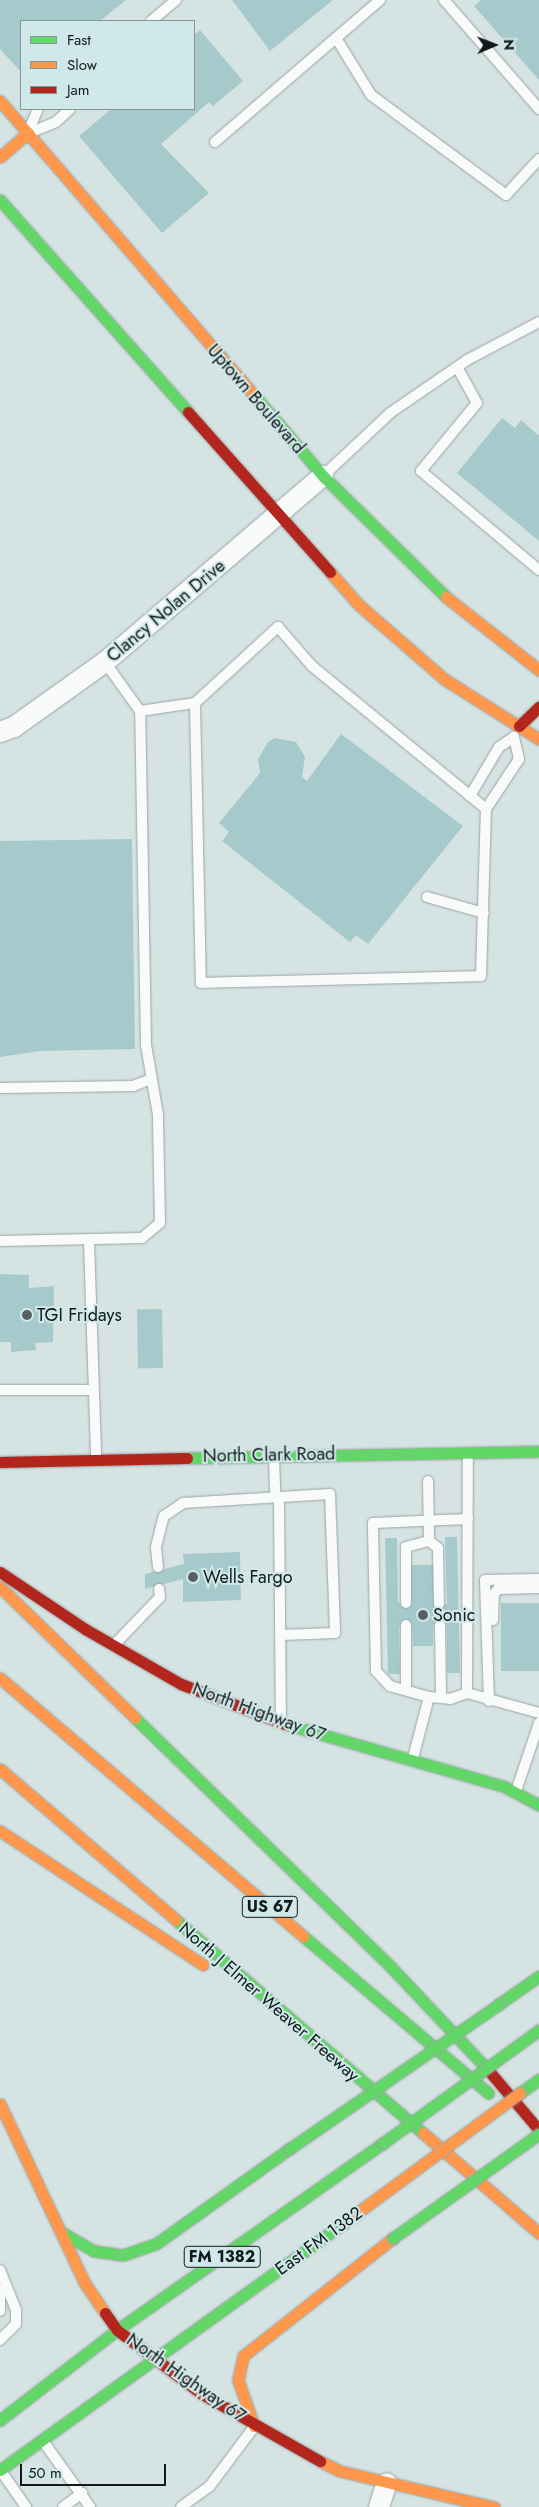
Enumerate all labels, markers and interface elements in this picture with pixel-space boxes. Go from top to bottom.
legend [20,20,195,110]
north arrow [469,20,519,70]
text: Fast [67,29,91,51]
text: N [499,39,519,50]
text: Slow [67,54,97,76]
text: Jam [67,79,90,101]
street label: Uptown Boulevard [203,340,309,458]
street label: Clancy Nolan Drive [102,555,230,667]
place label: TGI Fridays [37,1304,122,1326]
marker: TGI Fridays [21,1309,33,1321]
street label: North Clark Road [203,1443,335,1467]
place label: Wells Fargo [203,1566,293,1588]
marker: Wells Fargo [187,1571,199,1583]
place label: Sonic [433,1604,475,1626]
marker: Sonic [417,1609,429,1621]
street label: North Highway 67 [189,1678,329,1746]
road number: US 67 [241,1894,299,1920]
street label: North J Elmer Weaver Freeway [174,1918,364,2086]
street label: East FM 1382 [271,2202,367,2280]
road number: FM 1382 [183,2244,261,2270]
street label: North Highway 67 [122,2329,250,2427]
scale bar [22,2454,169,2486]
text: 50 m [28,2462,62,2484]

